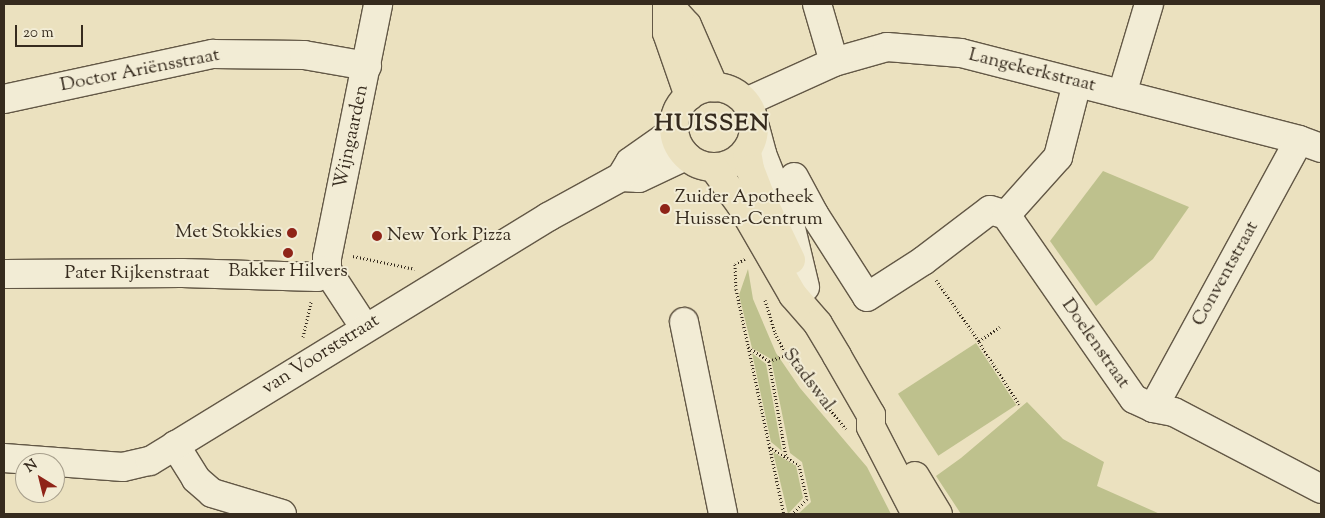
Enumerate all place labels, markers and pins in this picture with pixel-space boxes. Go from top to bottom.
place label: Zuider Apotheek Huissen-Centrum [675,187,823,231]
marker: Zuider Apotheek Huissen-Centrum [659,203,671,215]
place label: Met Stokkies [175,222,282,244]
place label: New York Pizza [387,225,511,247]
marker: Met Stokkies [286,227,298,239]
marker: New York Pizza [371,230,383,242]
marker: Bakker Hilvers [282,247,294,259]
place label: Bakker Hilvers [228,261,348,283]

